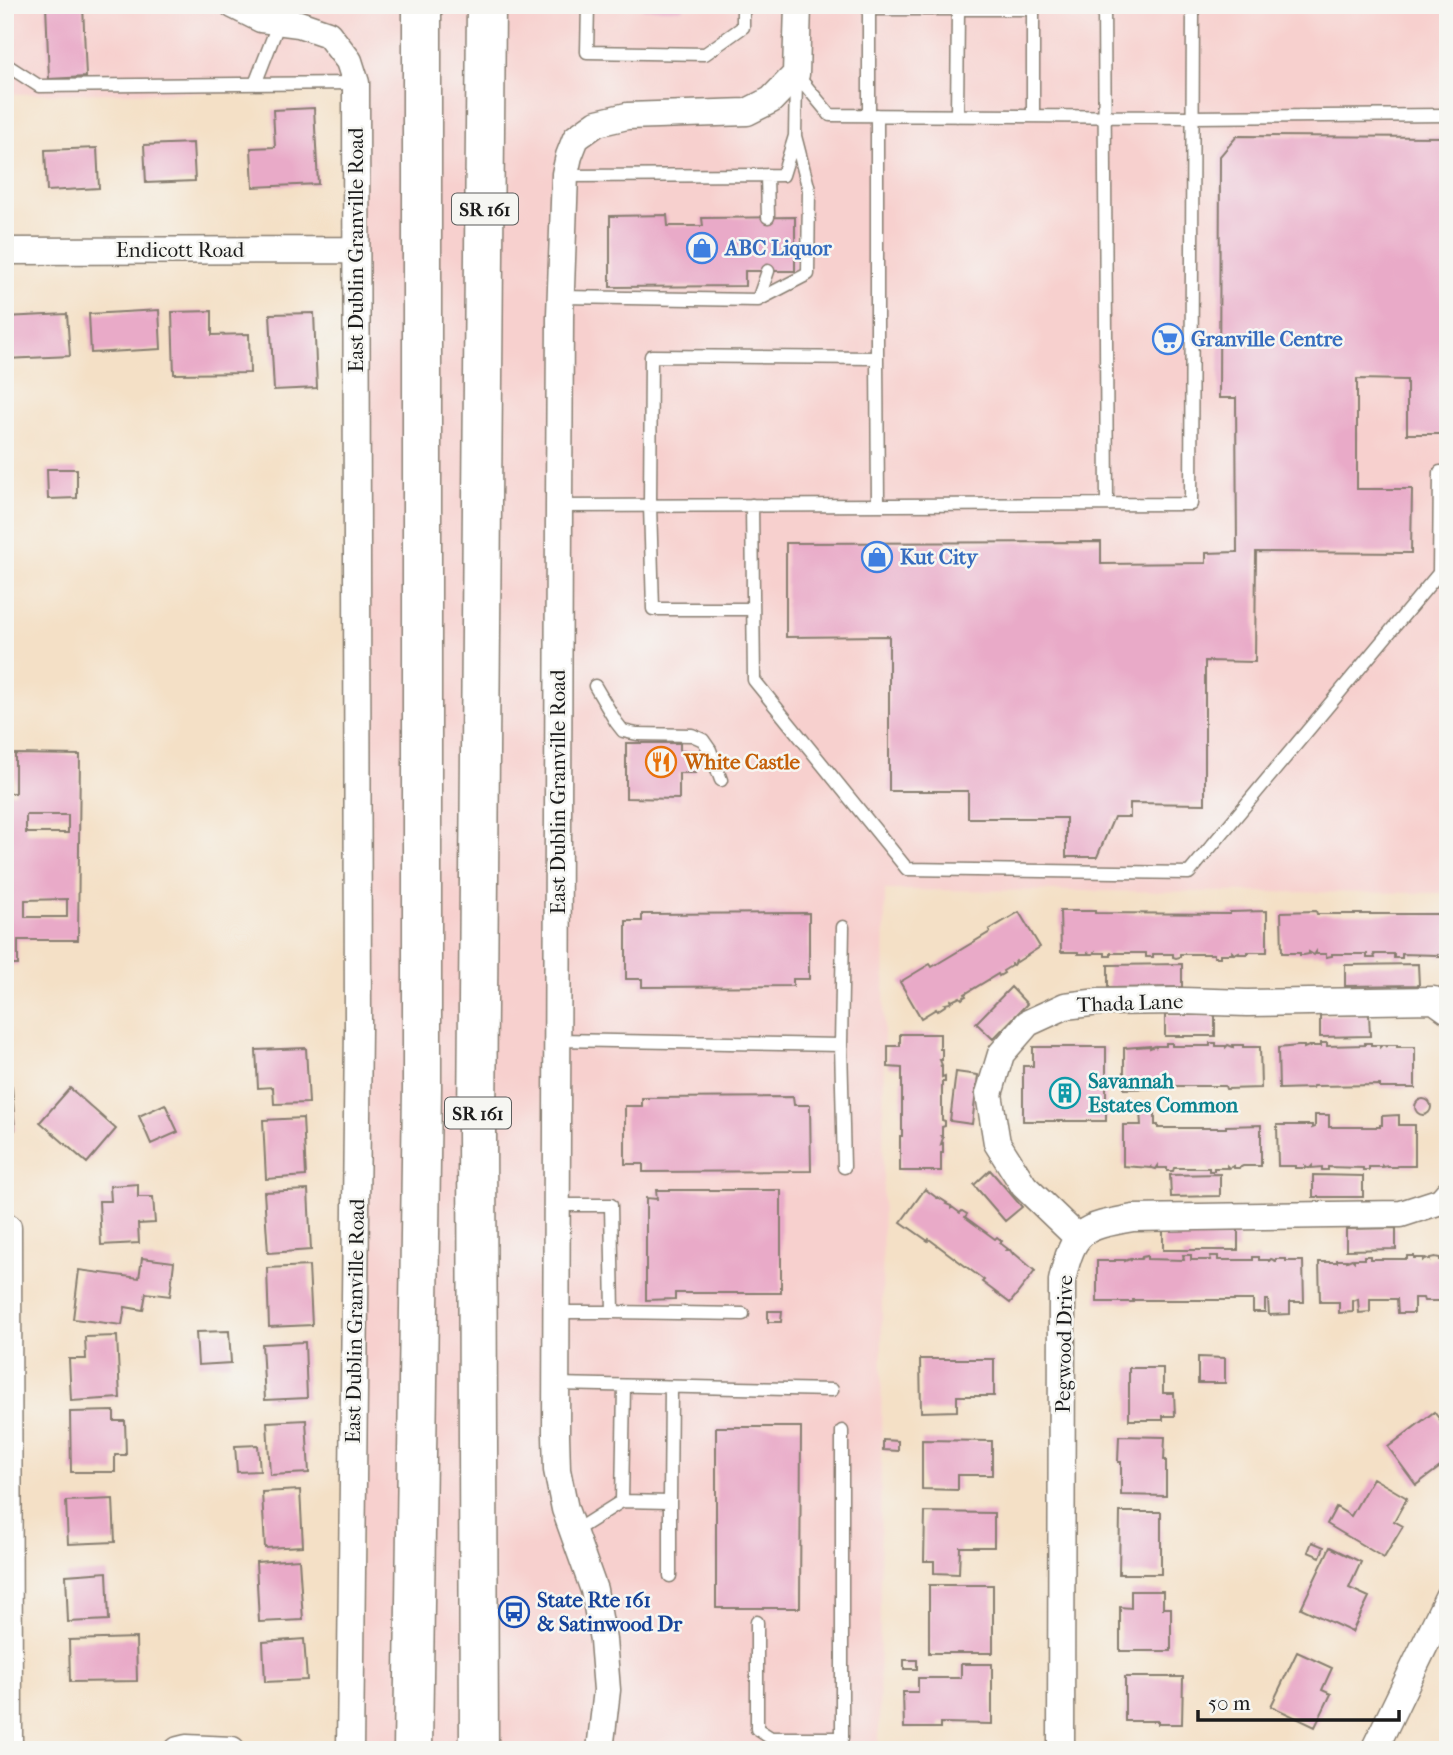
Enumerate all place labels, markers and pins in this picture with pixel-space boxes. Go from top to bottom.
shop icon: ABC Liquor [685,231,719,265]
place label: ABC Liquor [723,236,833,260]
supermarket icon: Granville Centre [1151,322,1185,356]
place label: Granville Centre [1191,327,1343,351]
shop icon: Kut City [860,540,894,574]
place label: Kut City [900,545,979,569]
restaurant icon: White Castle [644,745,678,779]
place label: White Castle [683,750,801,774]
place label: Savannah Estates Common [1088,1069,1239,1117]
building icon: Savannah Estates Common [1048,1076,1082,1110]
place label: State Rte 161 & Satinwood Dr [537,1588,683,1636]
bus stop icon: State Rte 161 & Satinwood Dr [497,1595,531,1629]

